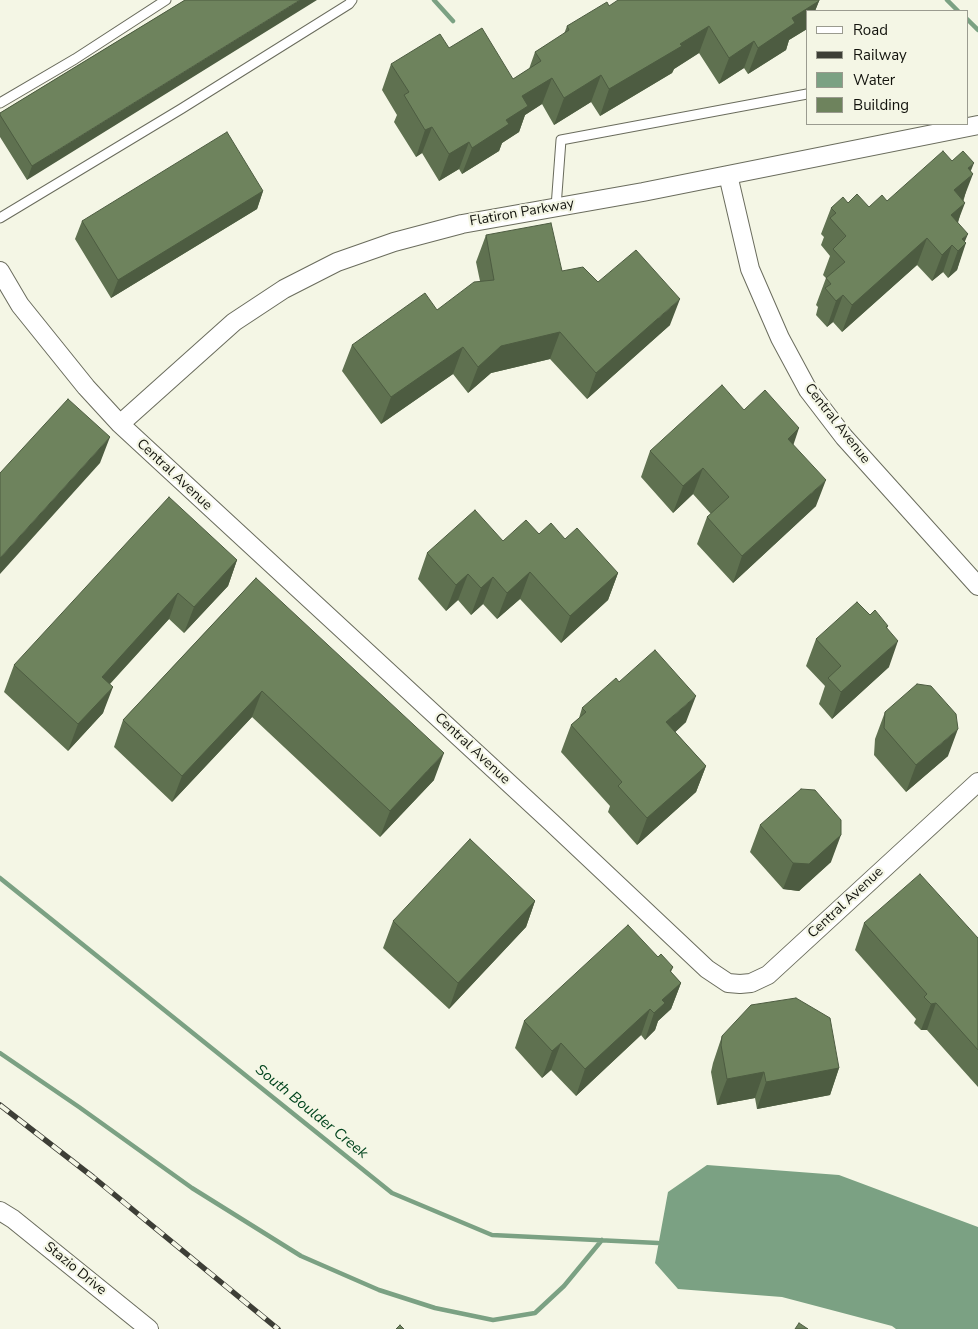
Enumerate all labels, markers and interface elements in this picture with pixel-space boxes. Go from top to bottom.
legend [806,10,968,125]
text: Road [853,20,888,40]
text: Railway [853,45,907,65]
text: Water [853,70,895,90]
text: Building [853,95,909,115]
street label: Flatiron Parkway [469,196,575,230]
street label: Central Avenue [801,381,873,467]
street label: Central Avenue [133,436,215,514]
street label: Central Avenue [431,710,513,788]
street label: Central Avenue [805,864,887,942]
water label: South Boulder Creek [251,1061,371,1163]
street label: Stazio Drive [40,1239,110,1299]

